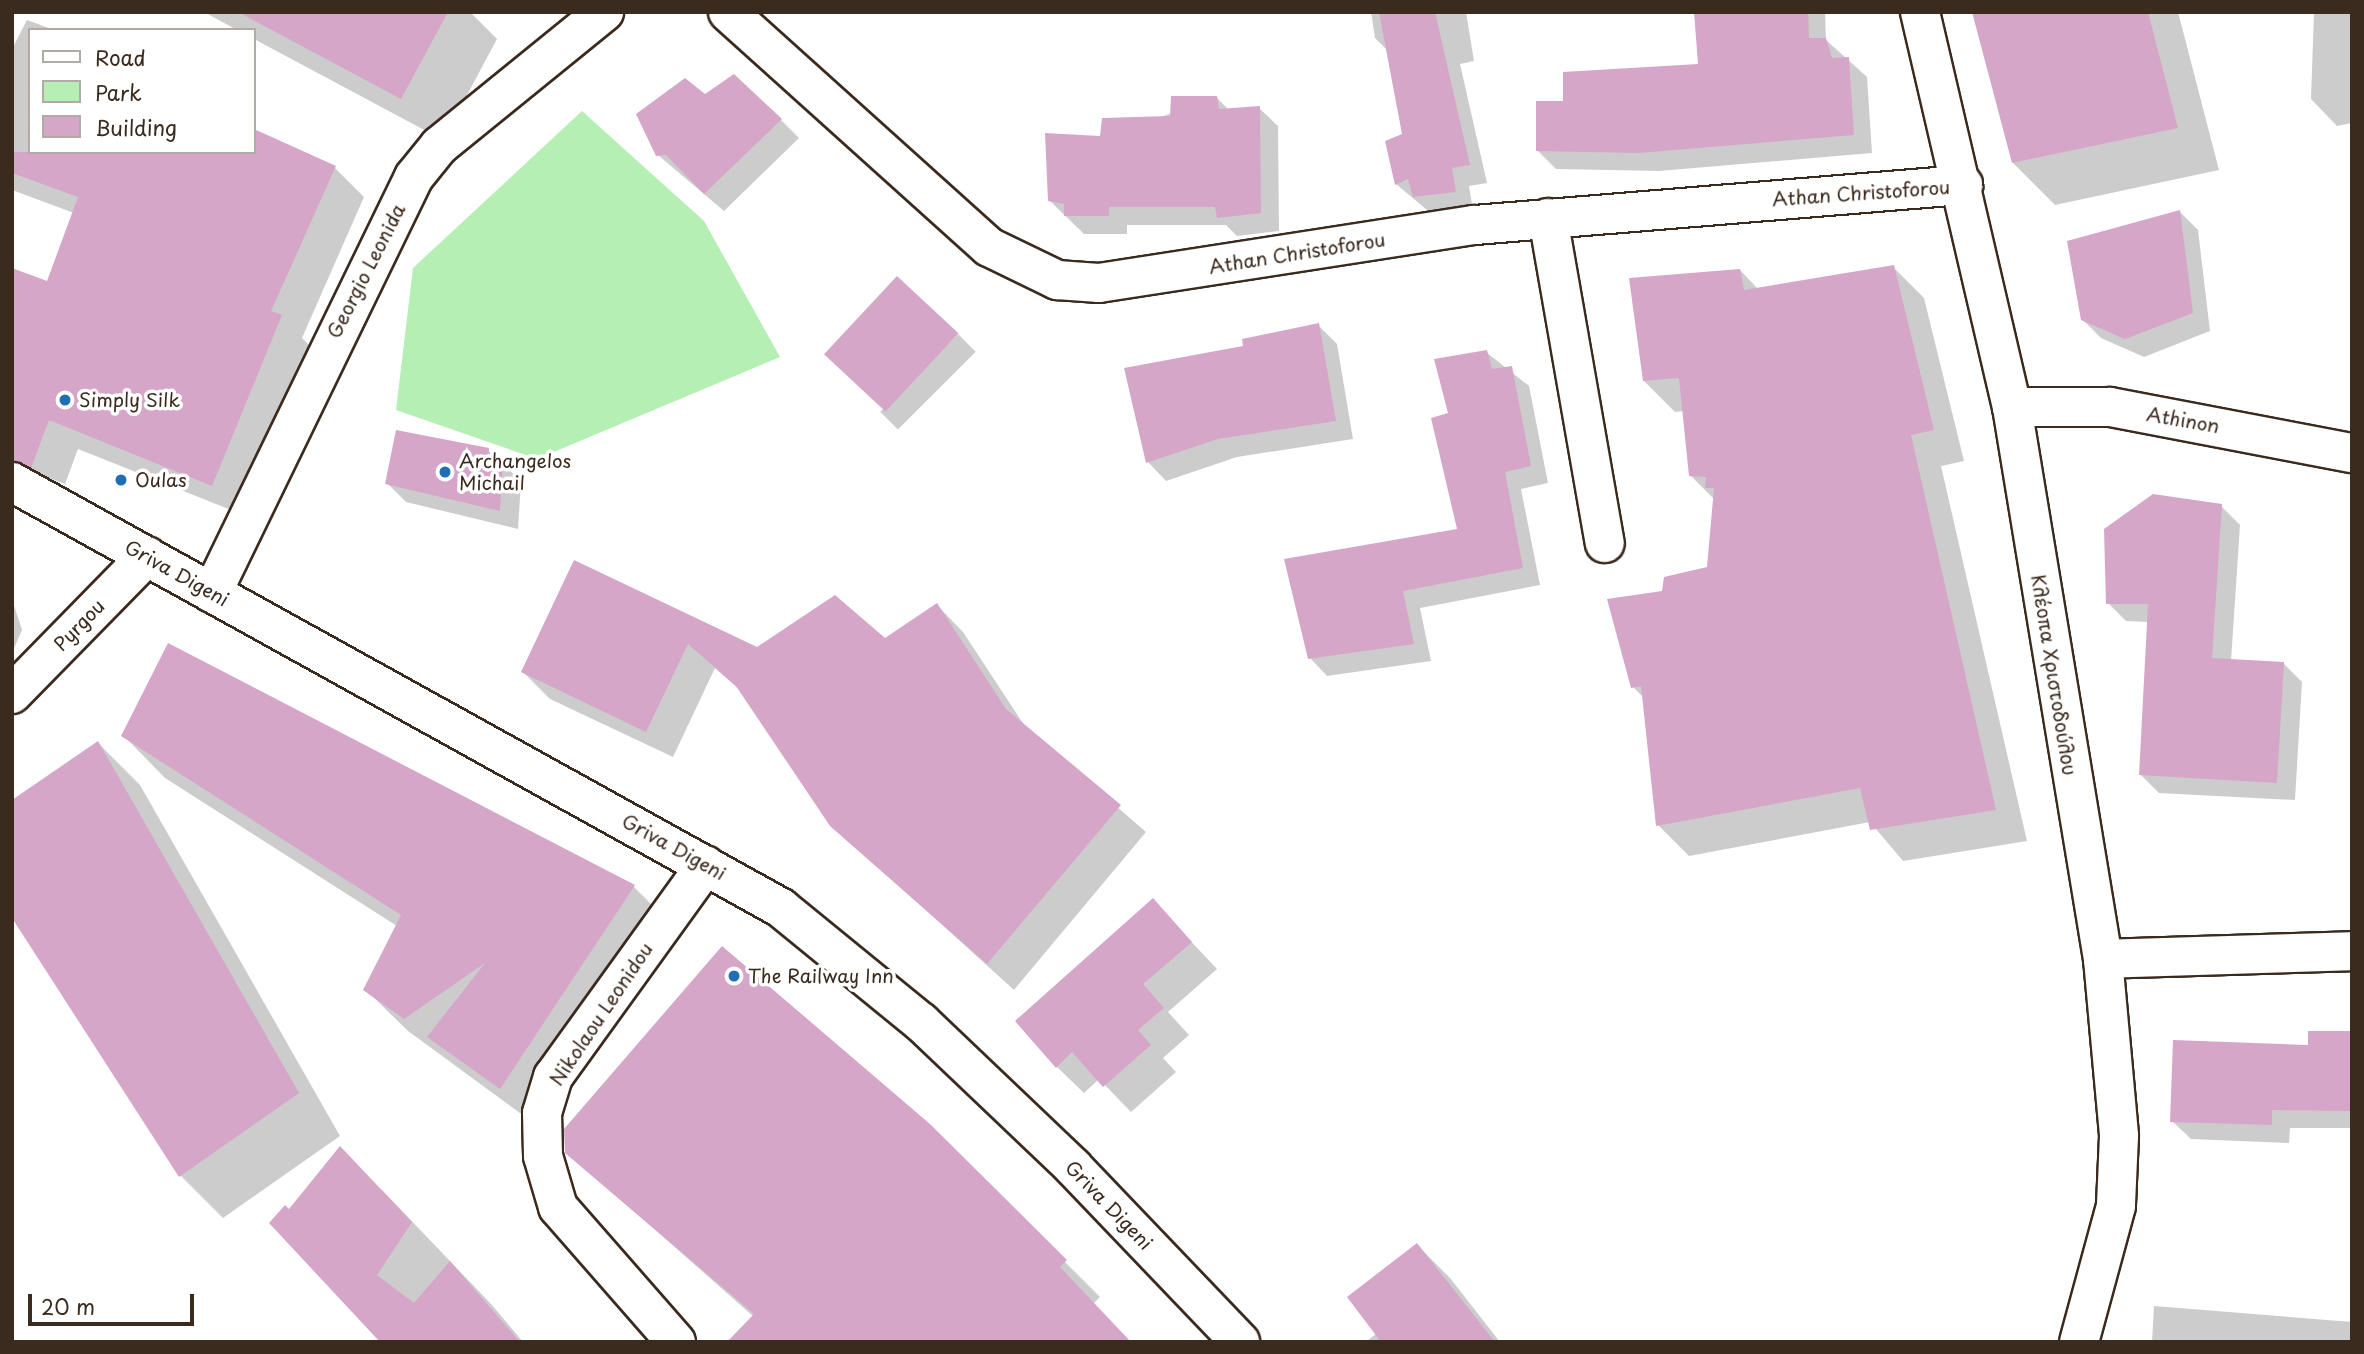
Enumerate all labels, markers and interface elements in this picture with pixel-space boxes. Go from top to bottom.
legend [28,28,256,154]
text: Road [95,41,146,73]
text: Park [95,76,142,108]
text: Building [95,111,177,143]
street label: Athan Christoforou [1771,175,1951,211]
street label: Georgio Leonida [322,200,410,342]
street label: Athan Christoforou [1207,228,1387,278]
place label: Simply Silk [79,389,181,411]
marker: Simply Silk [57,392,73,408]
street label: Athinon [2145,402,2221,438]
place label: Archangelos Michail [459,450,571,494]
marker: Archangelos Michail [437,464,453,480]
place label: Oulas [135,469,187,491]
marker: Oulas [113,472,129,488]
street label: Griva Digeni [121,535,233,611]
street label: Κλέοπα Χριστοδούλου [2027,573,2081,777]
street label: Pyrgou [49,595,109,655]
street label: Griva Digeni [618,809,730,885]
street label: Nikolaou Leonidou [545,938,657,1090]
place label: The Railway Inn [748,965,895,987]
marker: The Railway Inn [726,968,742,984]
street label: Griva Digeni [1061,1155,1157,1255]
scale bar [32,1280,198,1324]
text: 20 m [41,1290,95,1322]

